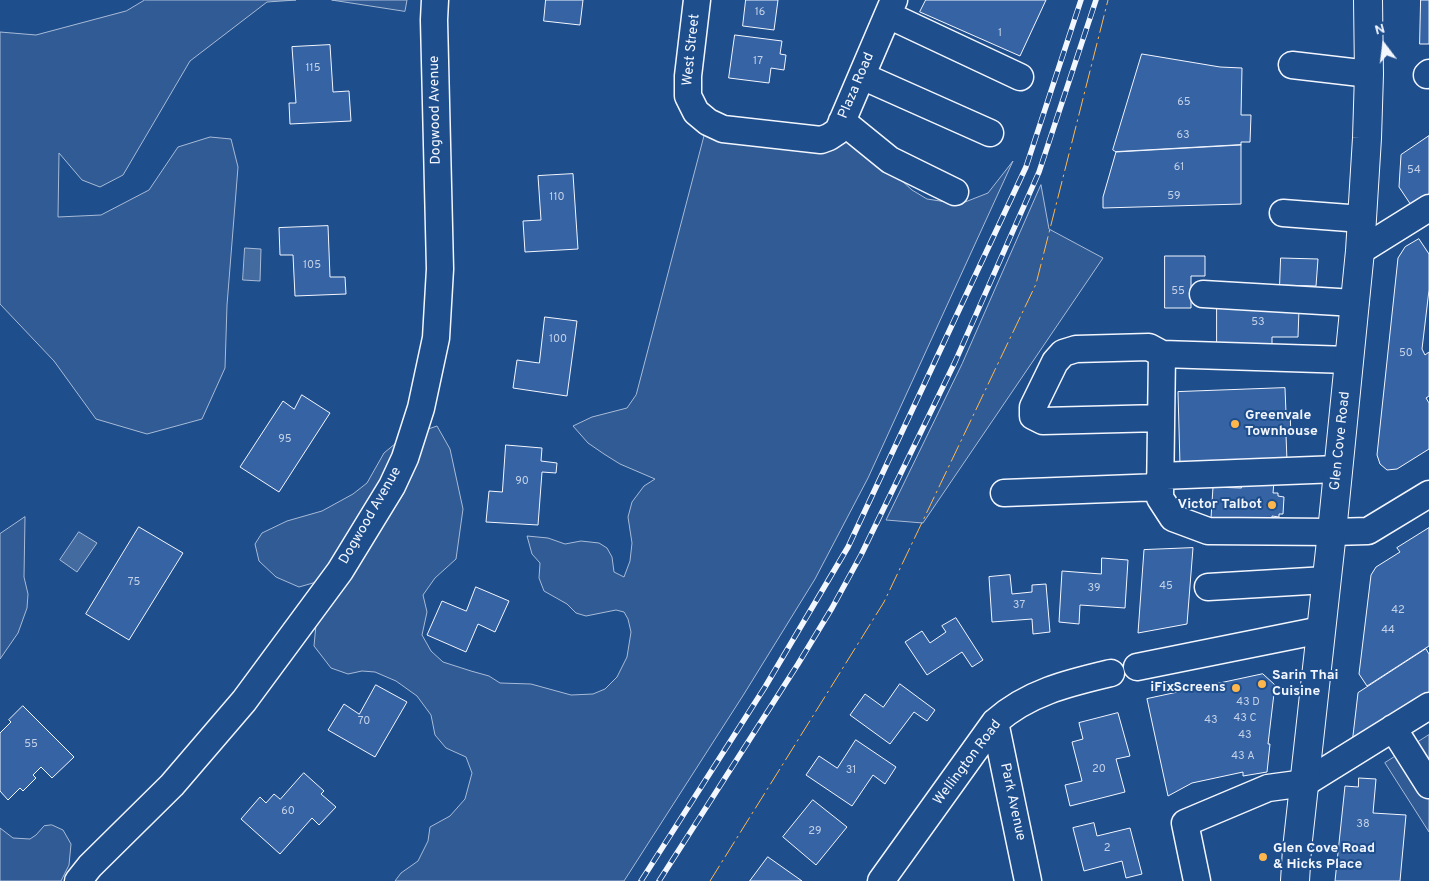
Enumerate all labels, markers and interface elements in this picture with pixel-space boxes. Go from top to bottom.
house number: 16 [755,6,765,20]
street label: West Street [680,13,704,87]
north arrow [1359,20,1409,70]
text: N [1373,21,1387,40]
house number: 1 [998,27,1002,41]
street label: Plaza Road [836,51,878,121]
street label: Dogwood Avenue [427,55,445,165]
house number: 17 [753,55,763,69]
house number: 115 [305,62,321,76]
house number: 65 [1177,96,1191,110]
house number: 63 [1176,129,1190,143]
house number: 61 [1174,161,1184,175]
house number: 54 [1407,164,1421,178]
house number: 59 [1167,190,1181,204]
house number: 110 [549,191,565,205]
house number: 105 [303,259,321,273]
house number: 55 [1171,285,1185,299]
house number: 53 [1251,316,1265,330]
house number: 100 [549,333,567,347]
house number: 50 [1399,347,1413,361]
street label: Glen Cove Road [1327,391,1355,491]
place label: Greenvale Townhouse [1245,408,1318,441]
marker: Greenvale Townhouse [1229,418,1241,430]
house number: 95 [278,433,292,447]
street label: Dogwood Avenue [336,465,406,567]
house number: 90 [515,475,529,489]
place label: Victor Talbot [1178,497,1262,513]
marker: Victor Talbot [1266,499,1278,511]
house number: 75 [128,576,140,590]
house number: 45 [1159,580,1173,594]
house number: 39 [1088,582,1100,596]
house number: 37 [1013,599,1025,613]
house number: 42 [1391,604,1405,618]
house number: 44 [1381,624,1395,638]
place label: Sarin Thai Cuisine [1272,668,1338,700]
marker: Sarin Thai Cuisine [1256,678,1268,690]
place label: iFixScreens [1150,680,1226,696]
marker: iFixScreens [1230,682,1242,694]
house number: 43 D [1236,696,1260,710]
house number: 43 C [1233,712,1257,726]
house number: 43 [1204,714,1218,728]
house number: 70 [358,715,370,729]
street label: Wellington Road [930,717,1006,809]
house number: 43 [1238,729,1252,743]
house number: 55 [24,738,38,752]
house number: 43 A [1231,750,1255,764]
street label: Park Avenue [996,762,1028,842]
house number: 20 [1092,763,1106,777]
house number: 31 [846,764,856,778]
house number: 60 [281,805,295,819]
house number: 38 [1356,818,1370,832]
house number: 29 [808,825,822,839]
place label: Glen Cove Road & Hicks Place [1273,841,1375,874]
house number: 2 [1104,842,1110,856]
marker: Glen Cove Road & Hicks Place [1257,851,1269,863]

